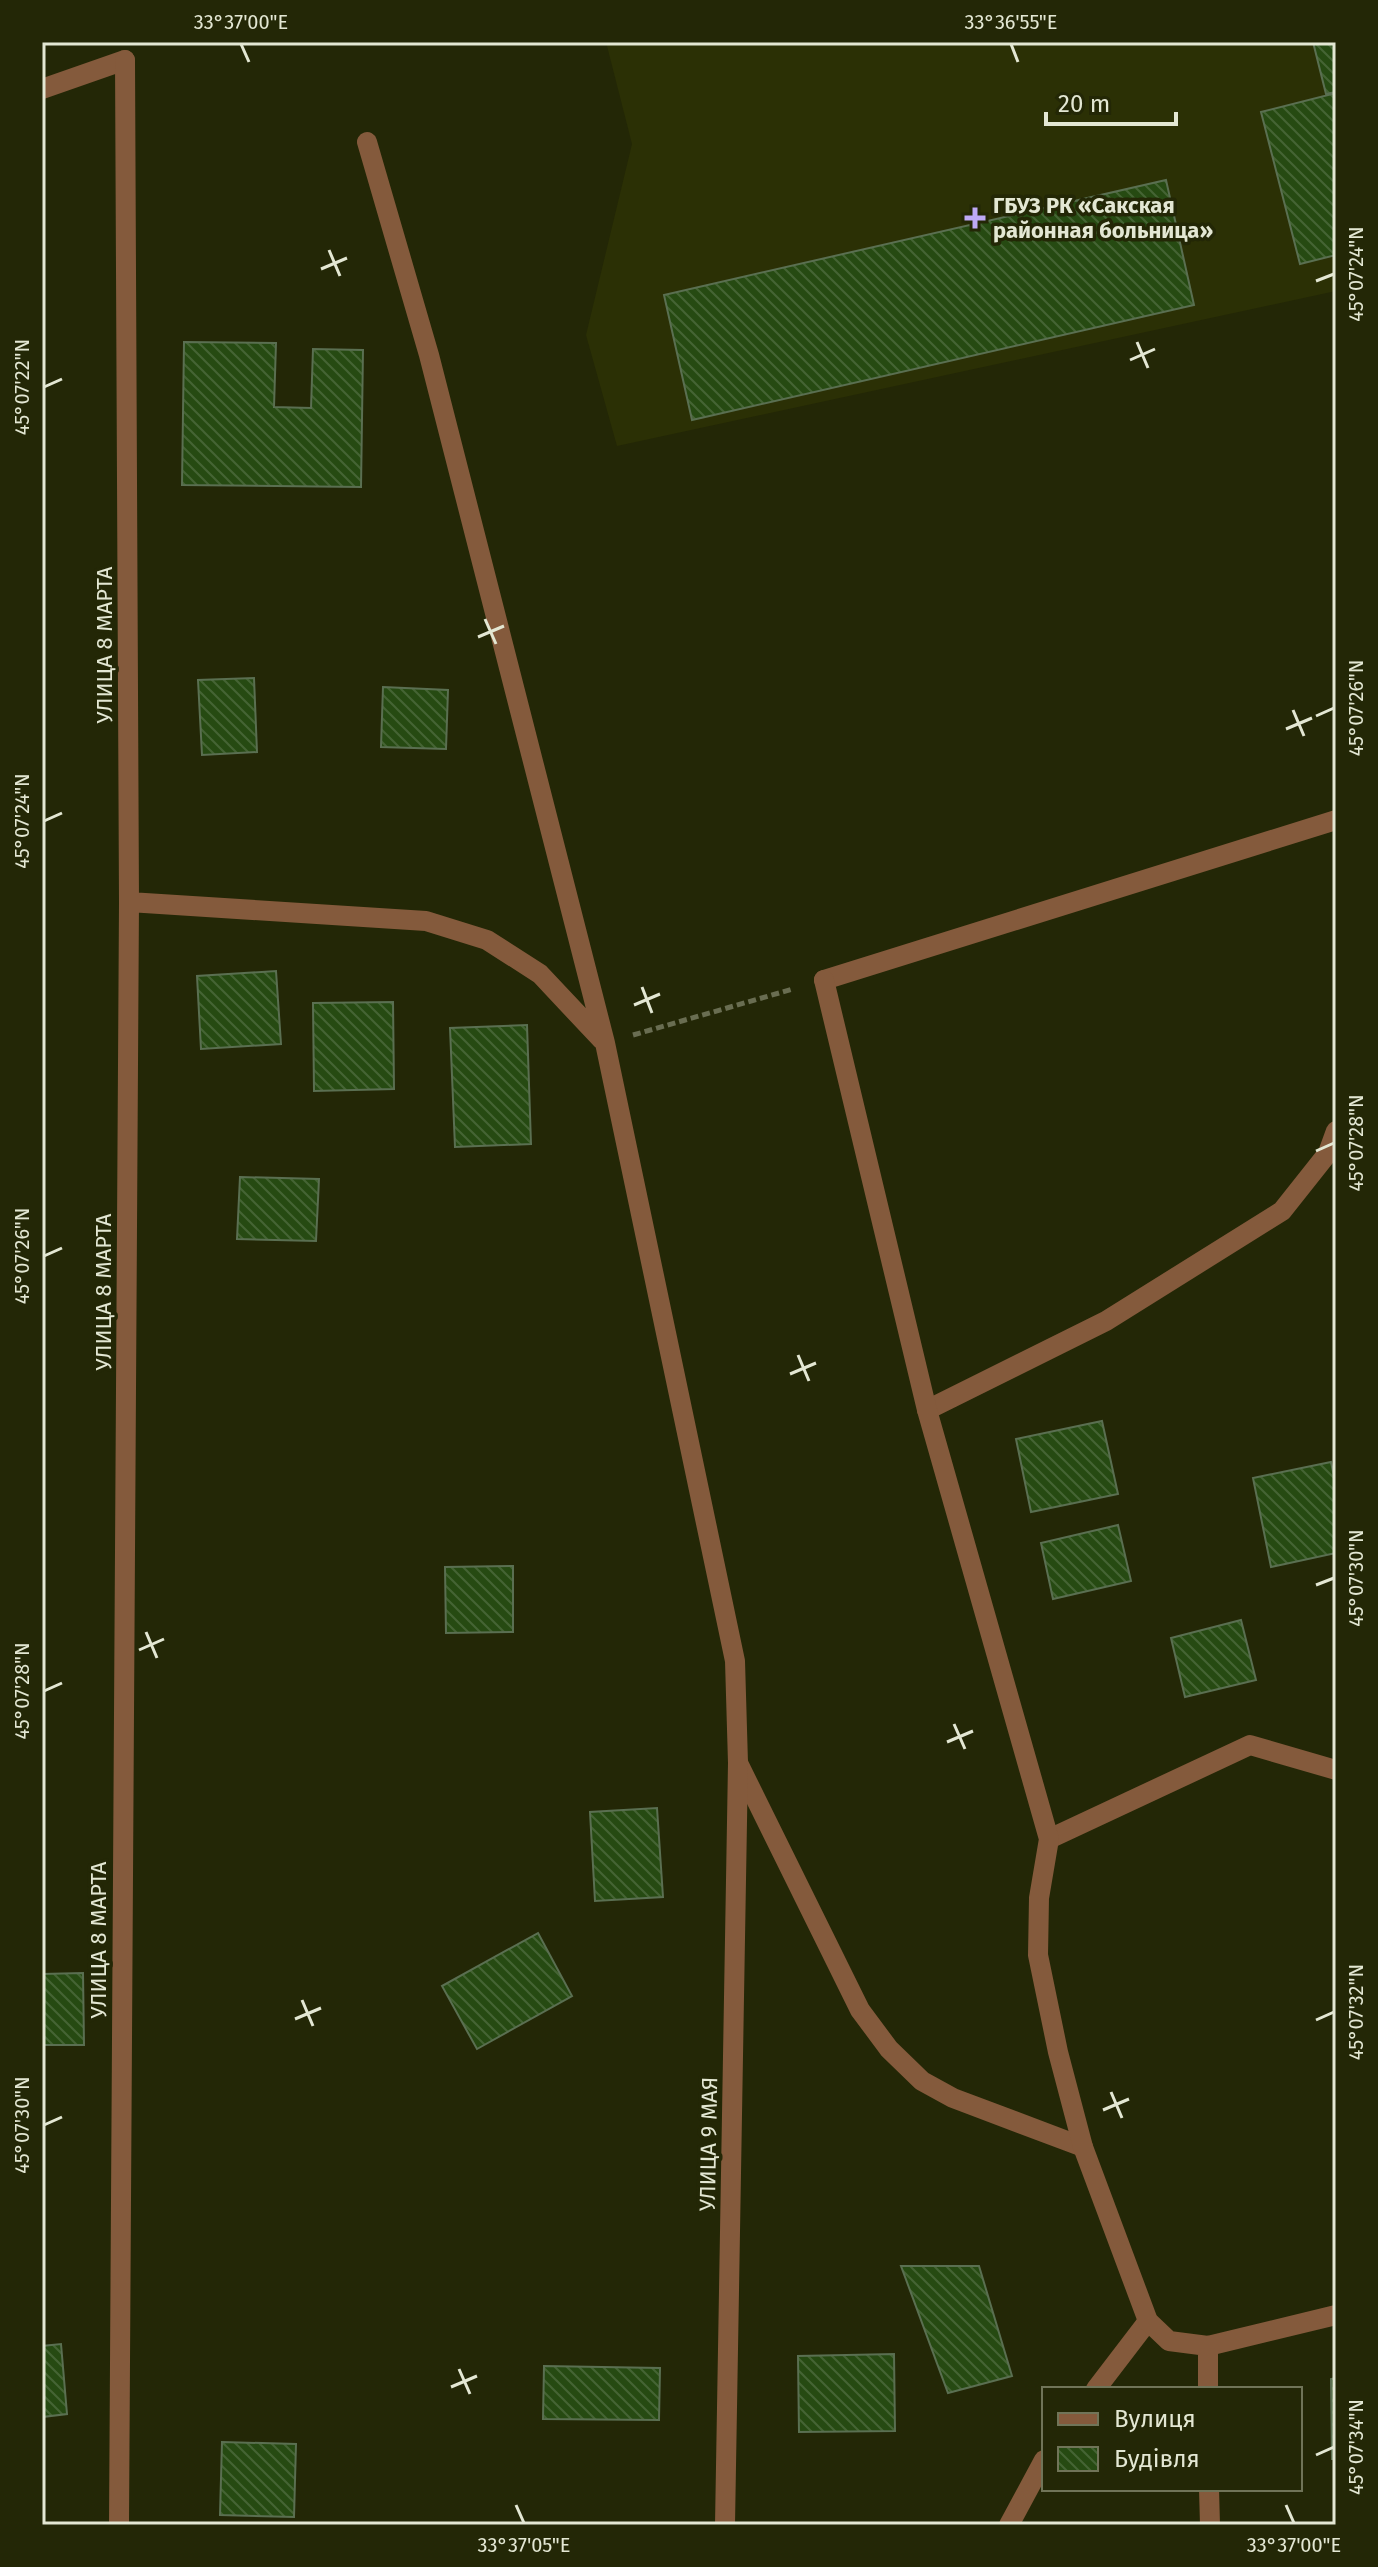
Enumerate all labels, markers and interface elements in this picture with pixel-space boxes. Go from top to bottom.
text: 33°37'00"E [194,10,288,34]
text: 33°36'55"E [964,10,1058,34]
scale bar [1046,76,1176,126]
text: 20 m [1058,90,1110,118]
place label: ГБУЗ РК «Сакская районная больница» [993,192,1213,244]
marker: ГБУЗ РК «Сакская районная больница» [964,207,986,229]
text: 45°07'24"N [1344,226,1368,322]
text: 45°07'22"N [10,339,34,435]
street label: УЛИЦА 8 МАРТА [91,566,118,723]
text: 45°07'26"N [1344,660,1368,756]
text: 45°07'24"N [10,773,34,869]
text: 45°07'28"N [1344,1094,1368,1192]
text: 45°07'26"N [10,1208,34,1304]
street label: УЛИЦА 8 МАРТА [90,1213,117,1370]
text: 45°07'30"N [1344,1529,1368,1627]
text: 45°07'28"N [10,1642,34,1740]
street label: УЛИЦА 8 МАРТА [85,1861,112,2018]
text: 45°07'32"N [1344,1964,1368,2060]
text: 45°07'30"N [10,2076,34,2174]
street label: УЛИЦА 9 МАЯ [694,2077,723,2211]
legend [1042,2387,1302,2491]
text: 45°07'34"N [1344,2399,1368,2495]
text: Вулиця [1114,2405,1196,2433]
text: Будівля [1114,2445,1200,2473]
text: 33°37'05"E [478,2533,570,2557]
text: 33°37'00"E [1247,2533,1341,2557]

